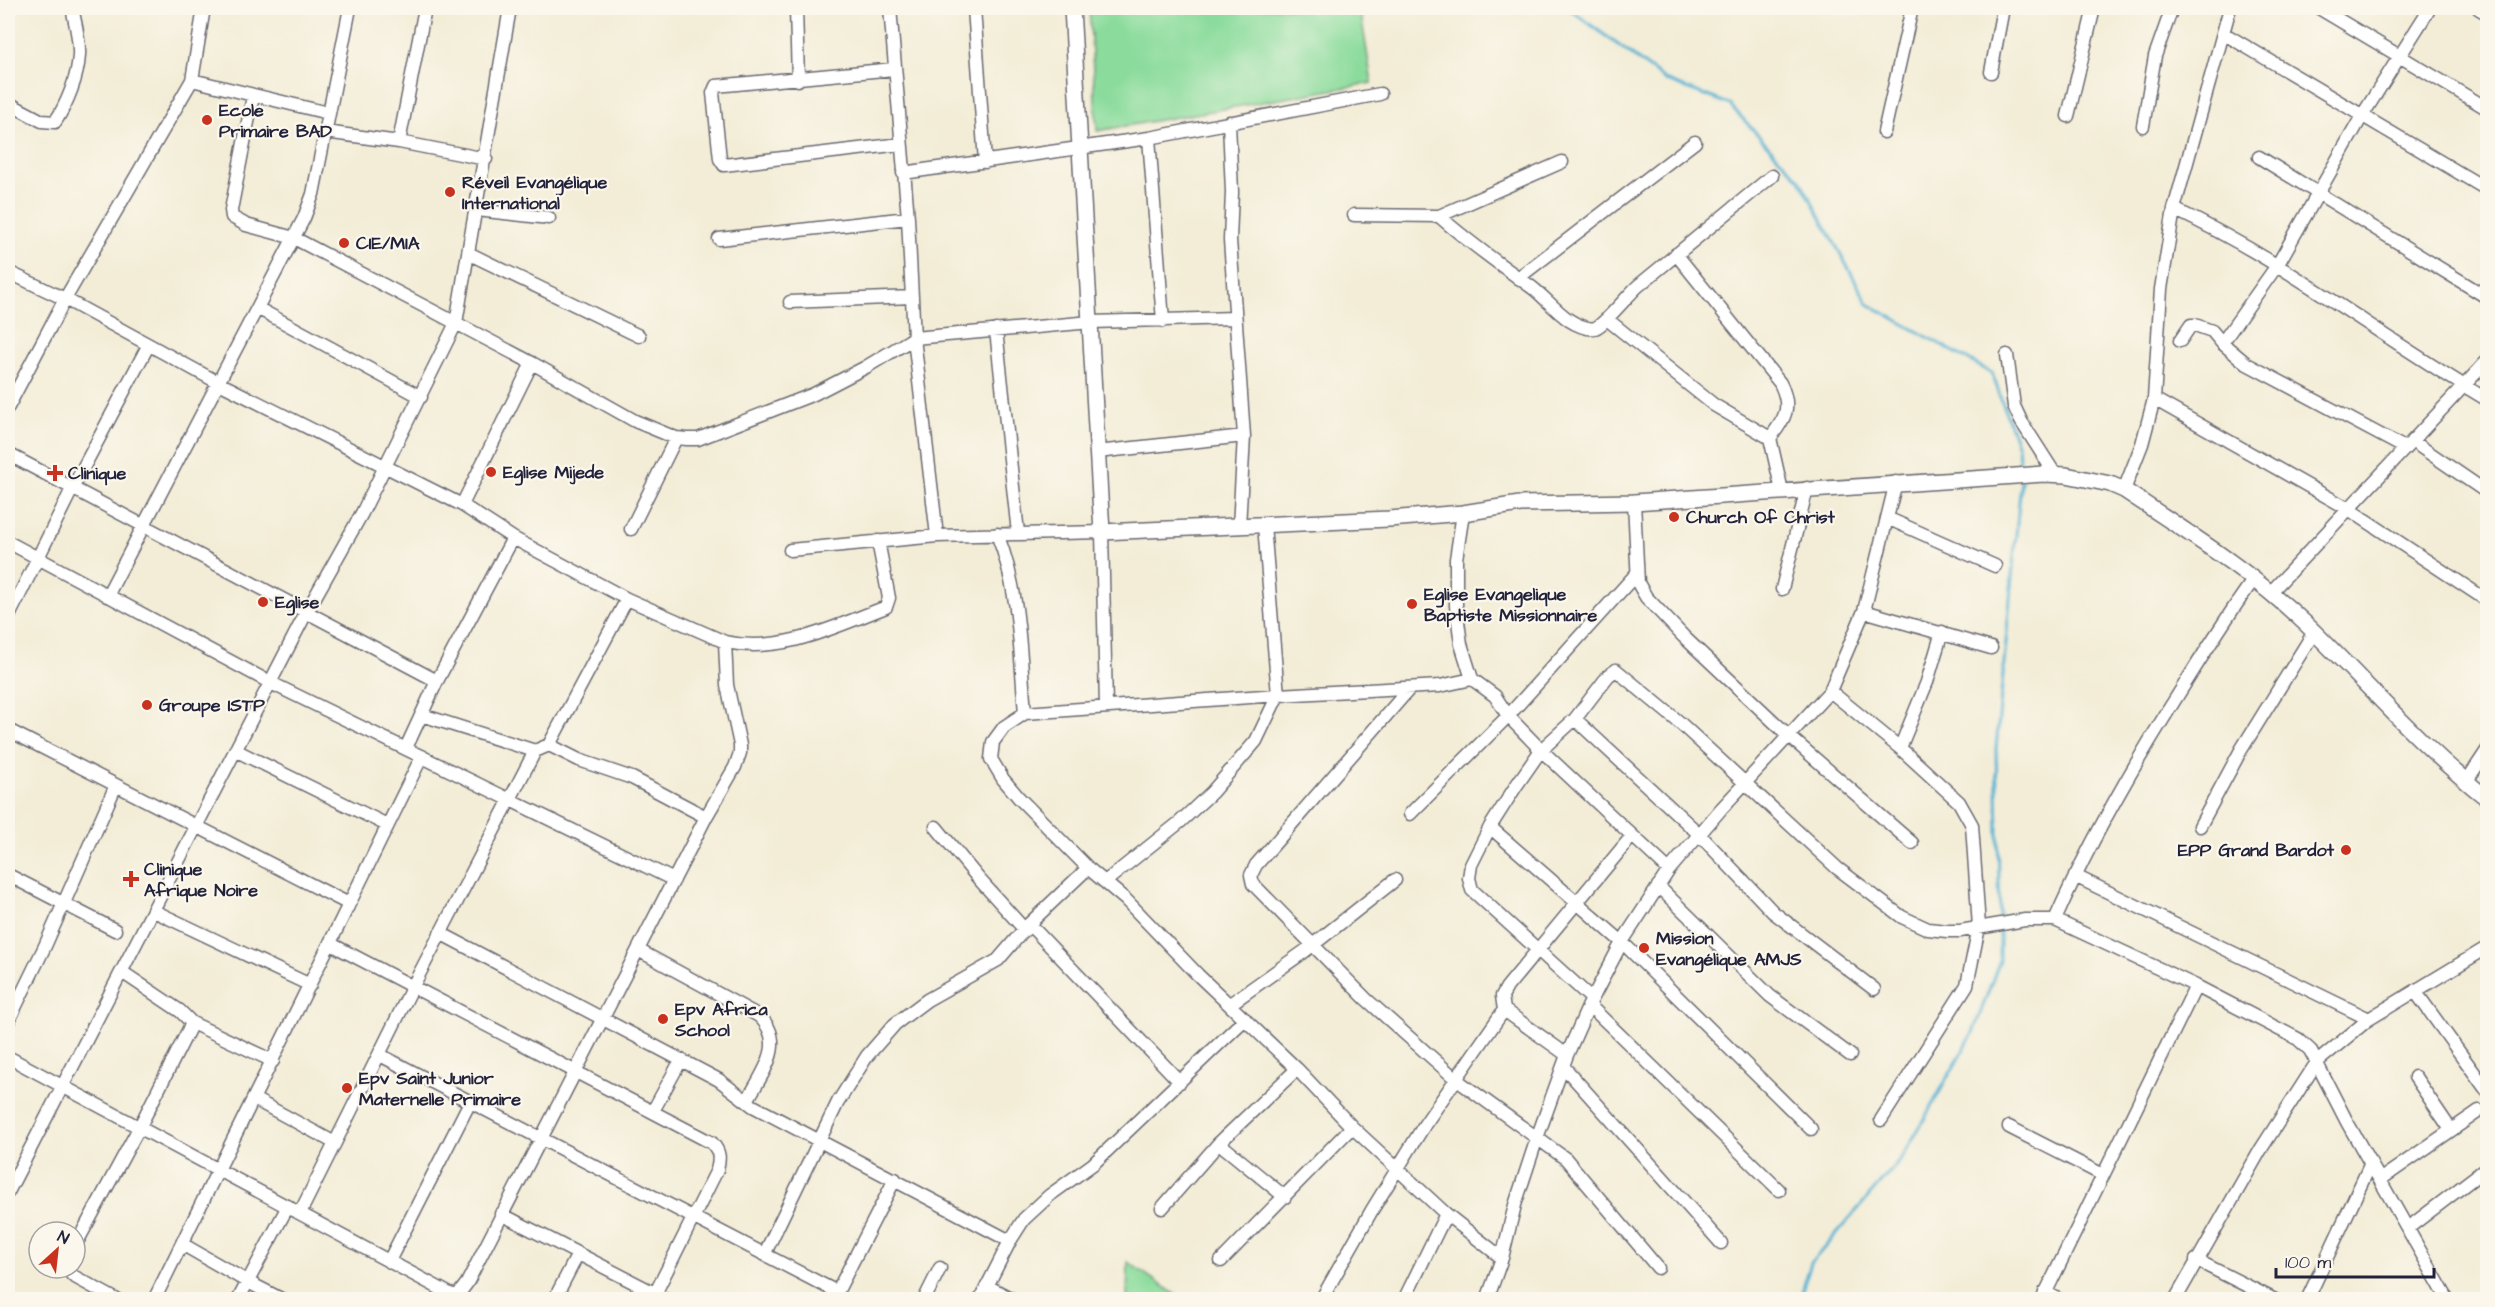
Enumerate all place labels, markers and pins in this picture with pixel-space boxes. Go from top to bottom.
place label: Ecole Primaire BAD [219,98,332,144]
marker: Ecole Primaire BAD [200,113,214,127]
place label: Réveil Evangélique International [462,170,608,216]
marker: Réveil Evangélique International [443,185,457,199]
place label: CIE/MIA [356,231,420,256]
marker: CIE/MIA [337,236,351,250]
place label: Eglise Mijede [503,460,604,486]
place label: Clinique [68,461,126,486]
marker: Clinique [46,464,64,482]
marker: Eglise Mijede [484,465,498,479]
place label: Church Of Christ [1686,505,1836,530]
marker: Church Of Christ [1667,510,1681,524]
place label: Eglise Evangelique Baptiste Missionnaire [1424,582,1598,628]
place label: Eglise [275,590,320,616]
marker: Eglise [256,595,270,609]
marker: Eglise Evangelique Baptiste Missionnaire [1405,597,1419,611]
place label: Groupe ISTP [159,693,265,718]
marker: Groupe ISTP [140,698,154,712]
place label: EPP Grand Bardot [2178,838,2335,863]
marker: EPP Grand Bardot [2339,843,2353,857]
place label: Clinique Afrique Noire [144,857,258,903]
marker: Clinique Afrique Noire [122,870,140,888]
place label: Mission Evangélique AMJS [1656,926,1802,973]
marker: Mission Evangélique AMJS [1637,941,1651,955]
place label: Epv Africa School [674,997,768,1043]
marker: Epv Africa School [656,1012,670,1026]
place label: Epv Saint Junior Maternelle Primaire [359,1066,521,1112]
marker: Epv Saint Junior Maternelle Primaire [340,1081,354,1095]

